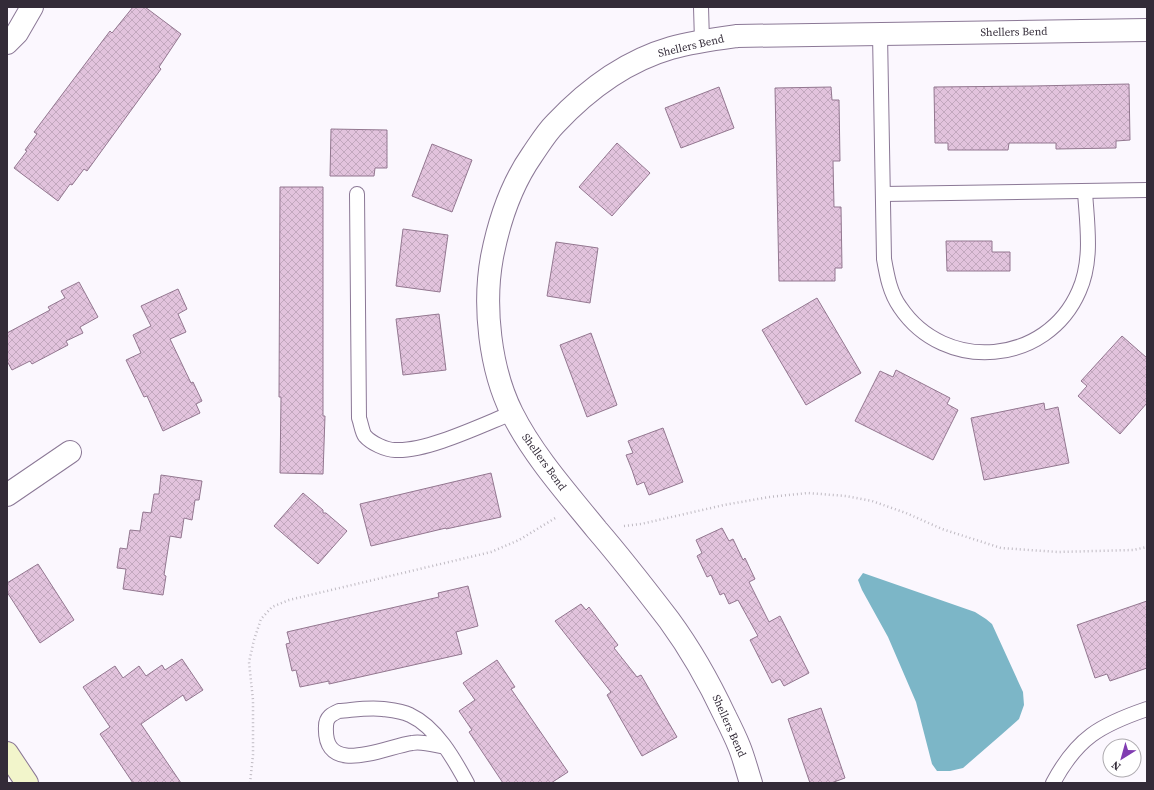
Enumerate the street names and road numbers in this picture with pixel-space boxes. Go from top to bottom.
street label: Shellers Bend [980,24,1048,40]
street label: Shellers Bend [657,31,726,61]
street label: Shellers Bend [518,430,570,494]
street label: Shellers Bend [708,692,750,760]

